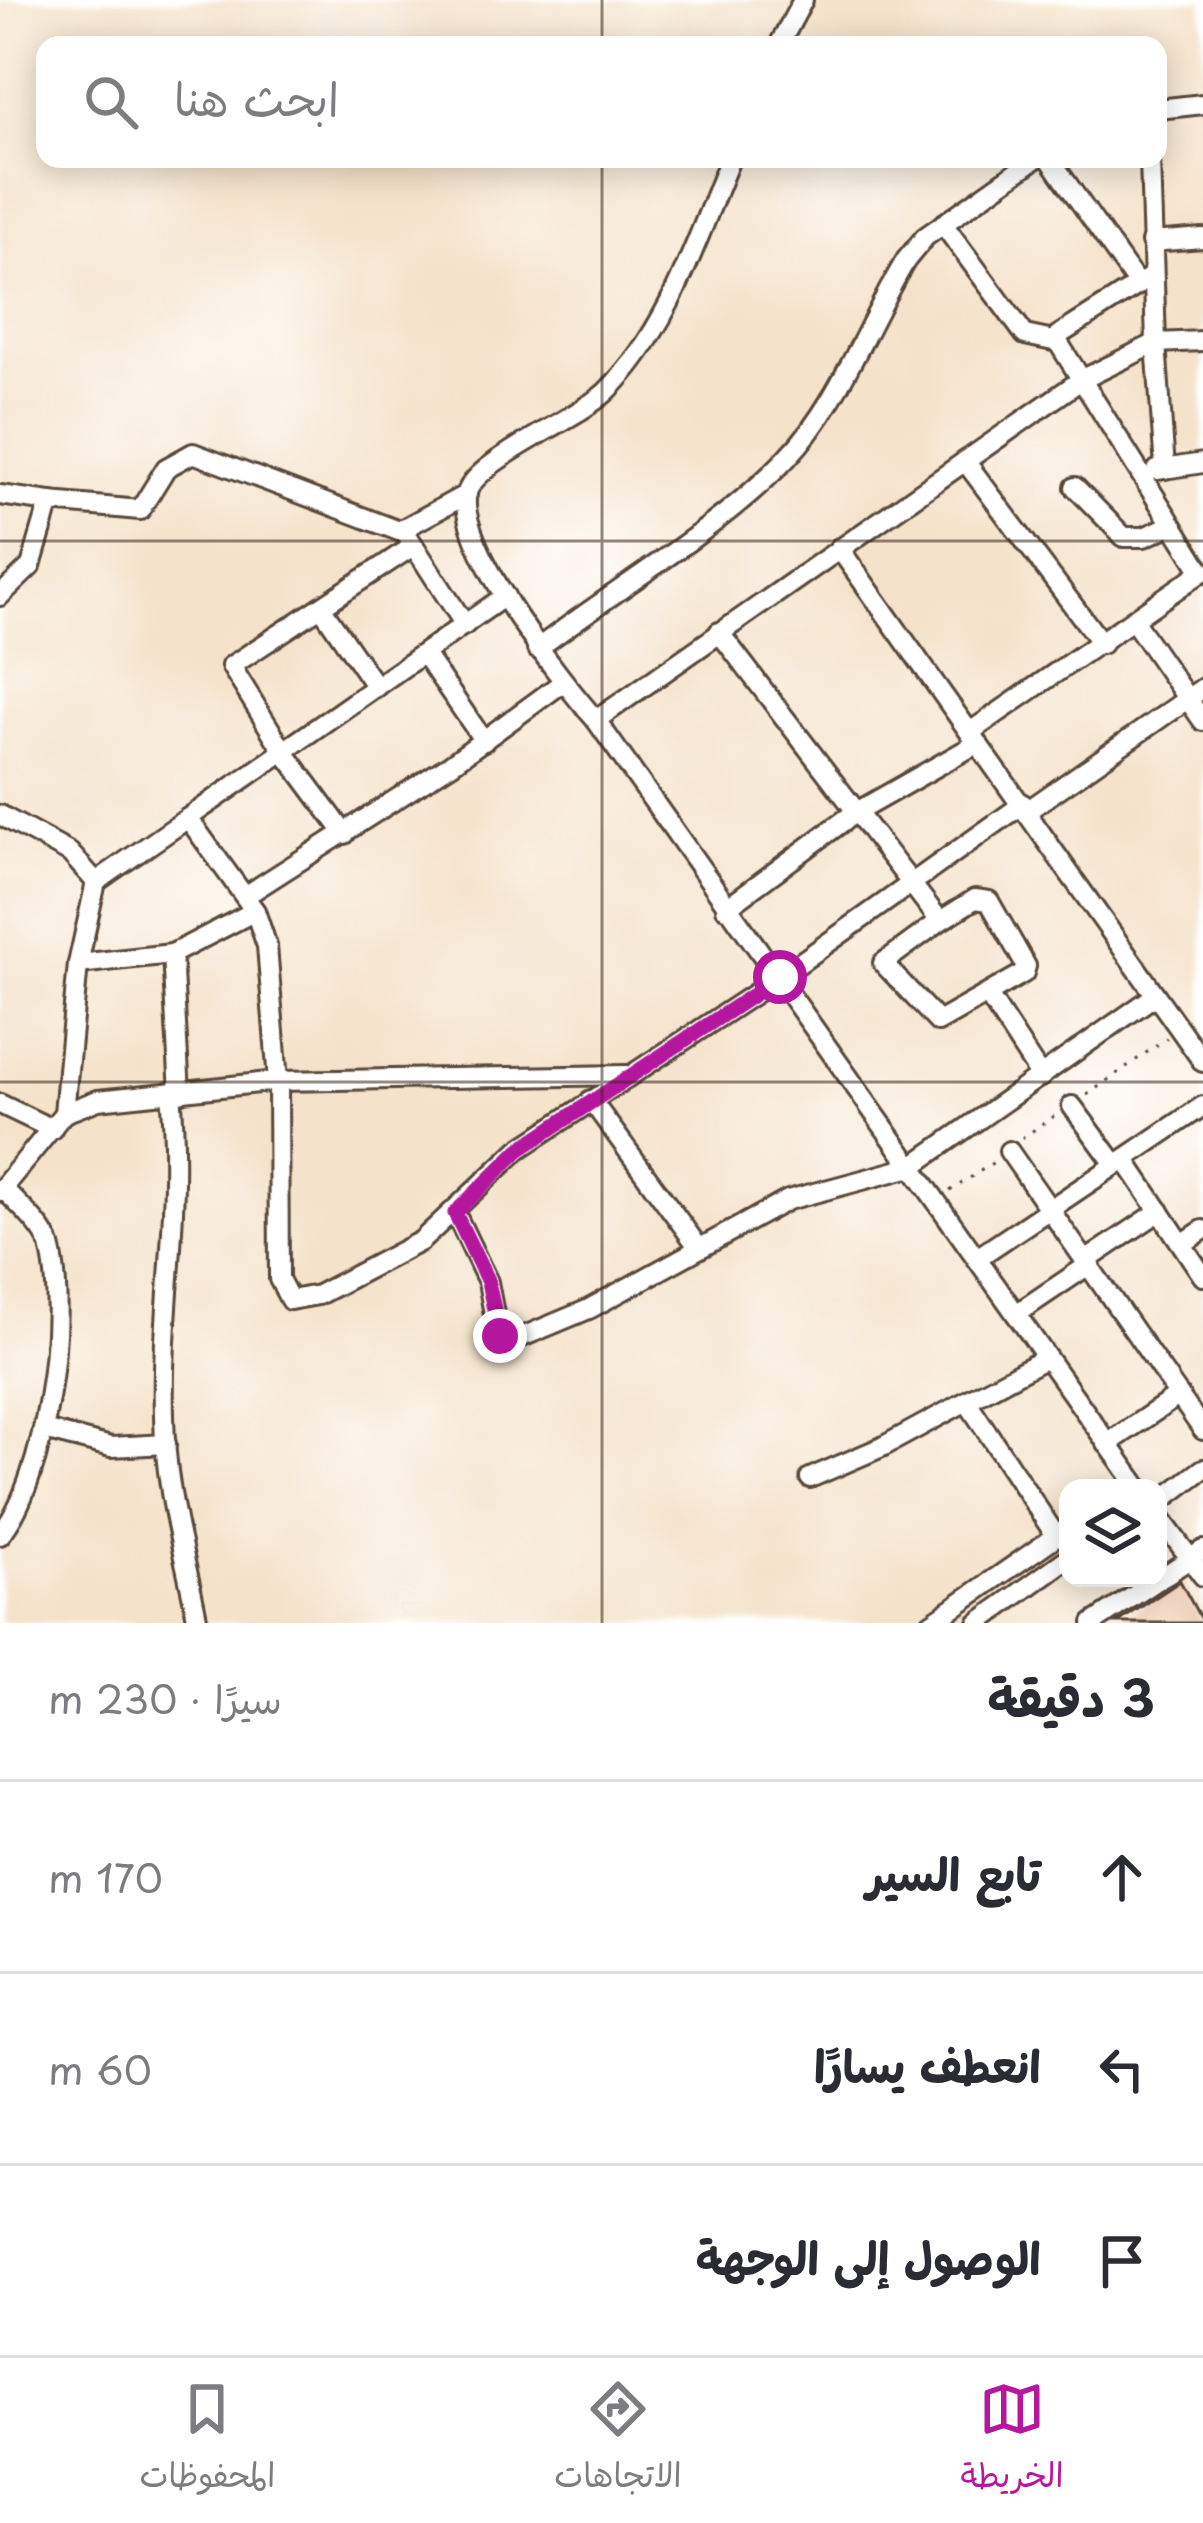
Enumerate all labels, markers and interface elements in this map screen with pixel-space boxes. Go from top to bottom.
search box [36,36,1167,168]
text: ابحث هنا [174,63,339,131]
icon: search [78,69,144,135]
route start [753,950,807,1004]
route end [473,1309,527,1363]
map controls [1059,1479,1167,1587]
button: layers [1059,1479,1167,1587]
text: 3 دقيقة [988,1657,1155,1734]
text: سيرًا · 230 m [48,1668,282,1727]
text: تابع السير [866,1838,1041,1906]
icon: ahead [1089,1844,1155,1910]
text: 170 m [48,1847,163,1906]
text: انعطف يسارًا [814,2030,1041,2098]
icon: left [1089,2036,1155,2102]
text: 60 m [48,2039,152,2098]
text: الوصول إلى الوجهة [696,2222,1041,2290]
icon: arrive [1089,2228,1155,2294]
tab: المحفوظات [139,2376,275,2505]
tab: الاتجاهات [554,2376,682,2505]
tab: الخريطة [961,2376,1064,2505]

